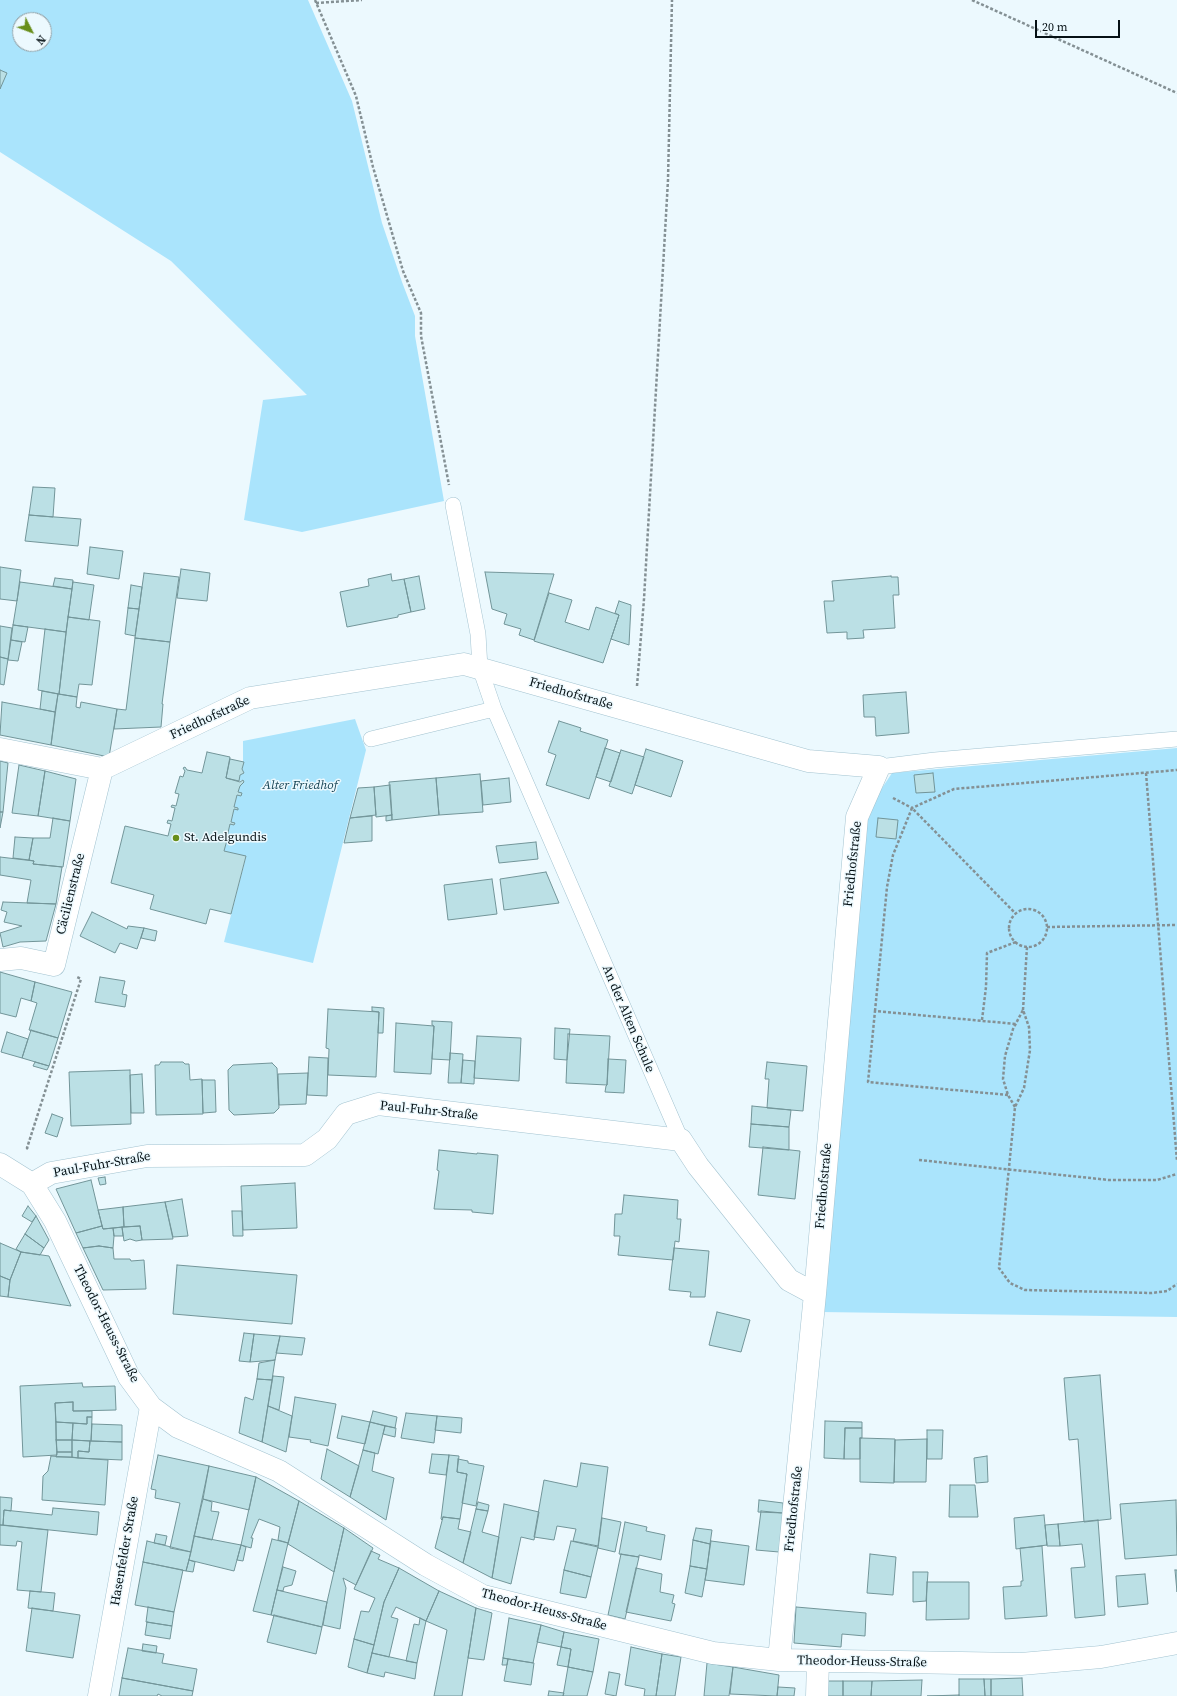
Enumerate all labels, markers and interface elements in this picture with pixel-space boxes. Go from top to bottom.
north arrow [12,12,52,52]
scale bar [1037,12,1122,38]
text: 20 m [1042,19,1068,35]
text: N [32,32,49,48]
street label: Friedhofstraße [527,675,615,713]
street label: Friedhofstraße [168,693,252,743]
park label: Alter Friedhof [262,778,338,794]
street label: Friedhofstraße [841,820,865,908]
place label: St. Adelgundis [184,830,267,846]
marker: St. Adelgundis [171,833,181,843]
street label: Cäcilienstraße [53,852,89,936]
street label: An der Alten Schule [598,963,658,1075]
street label: Paul-Fuhr-Straße [379,1098,479,1124]
street label: Friedhofstraße [812,1142,836,1230]
street label: Paul-Fuhr-Straße [52,1149,152,1181]
street label: Theodor-Heuss-Straße [70,1263,142,1385]
street label: Friedhofstraße [782,1465,806,1553]
street label: Hasenfelder Straße [108,1495,142,1607]
street label: Theodor-Heuss-Straße [479,1586,609,1634]
street label: Theodor-Heuss-Straße [797,1653,927,1671]

